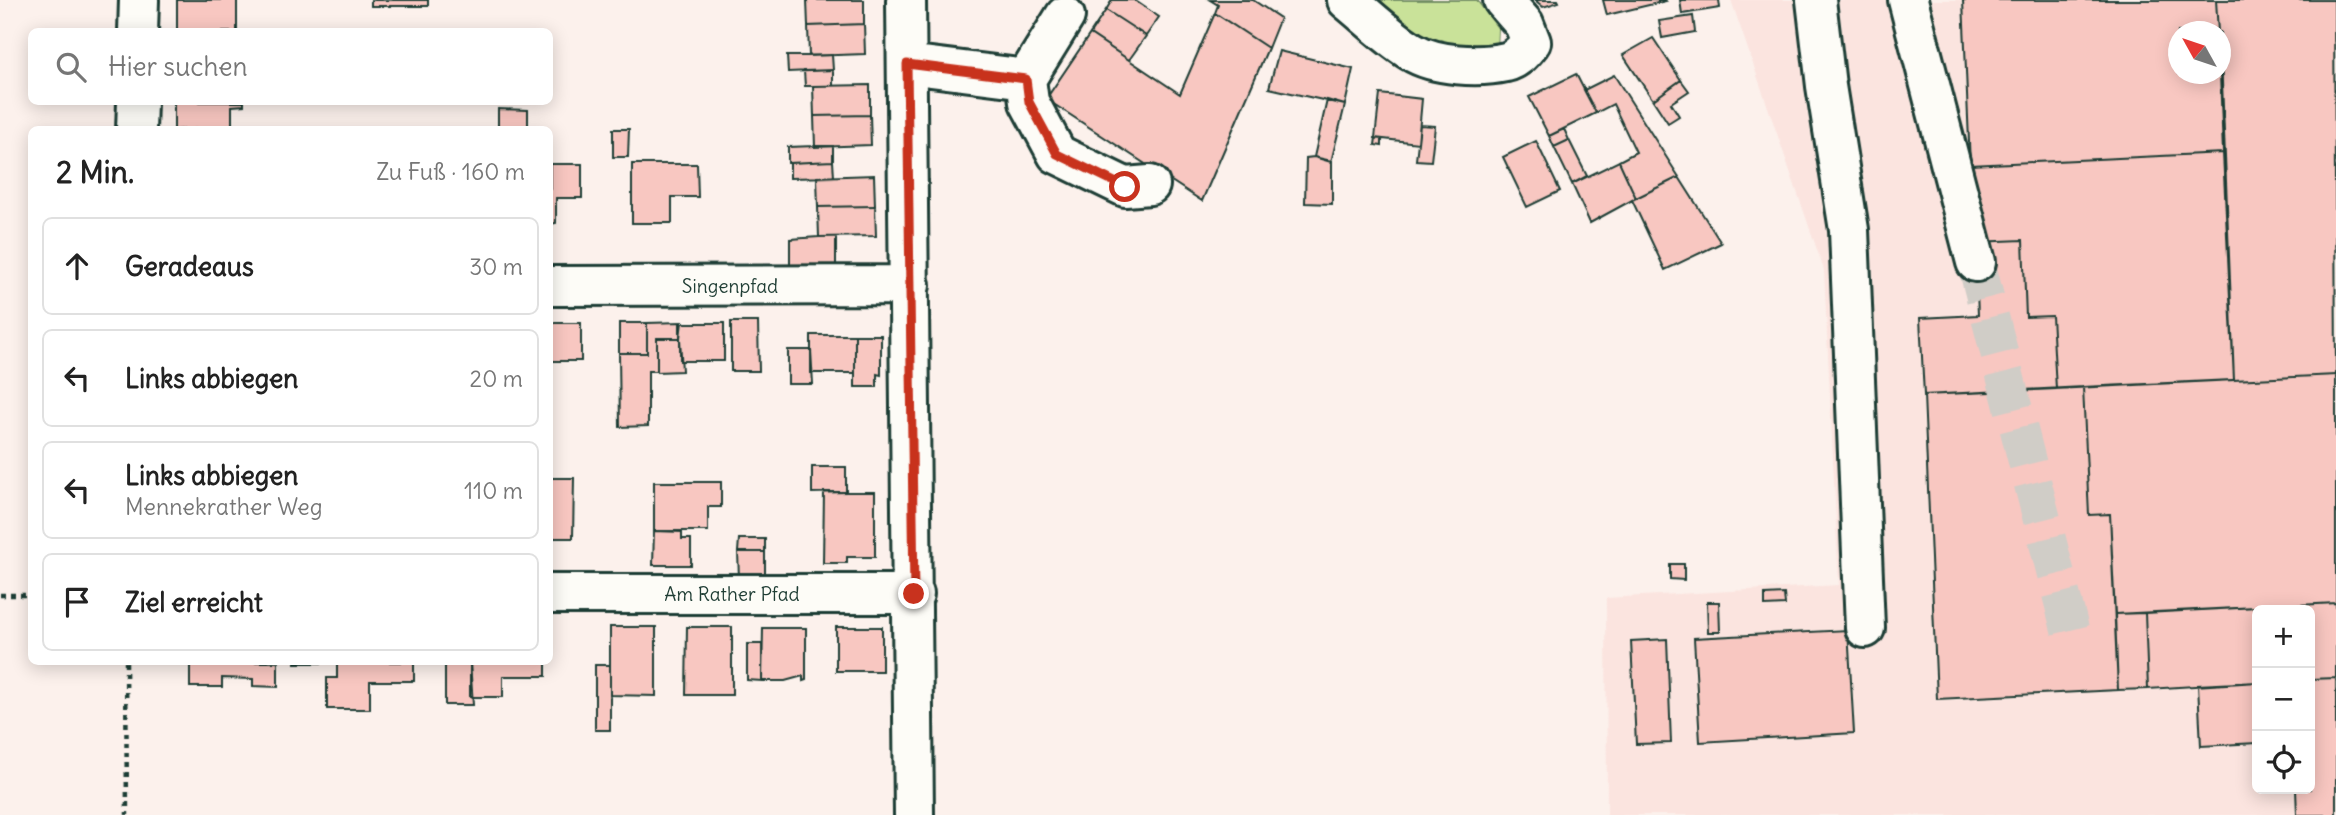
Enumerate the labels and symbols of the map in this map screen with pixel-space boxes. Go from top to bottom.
north arrow [2168,21,2231,84]
route start [1109,171,1140,202]
street label: Singenpfad [682,274,778,298]
route end [898,578,929,609]
street label: Am Rather Pfad [664,582,800,606]

